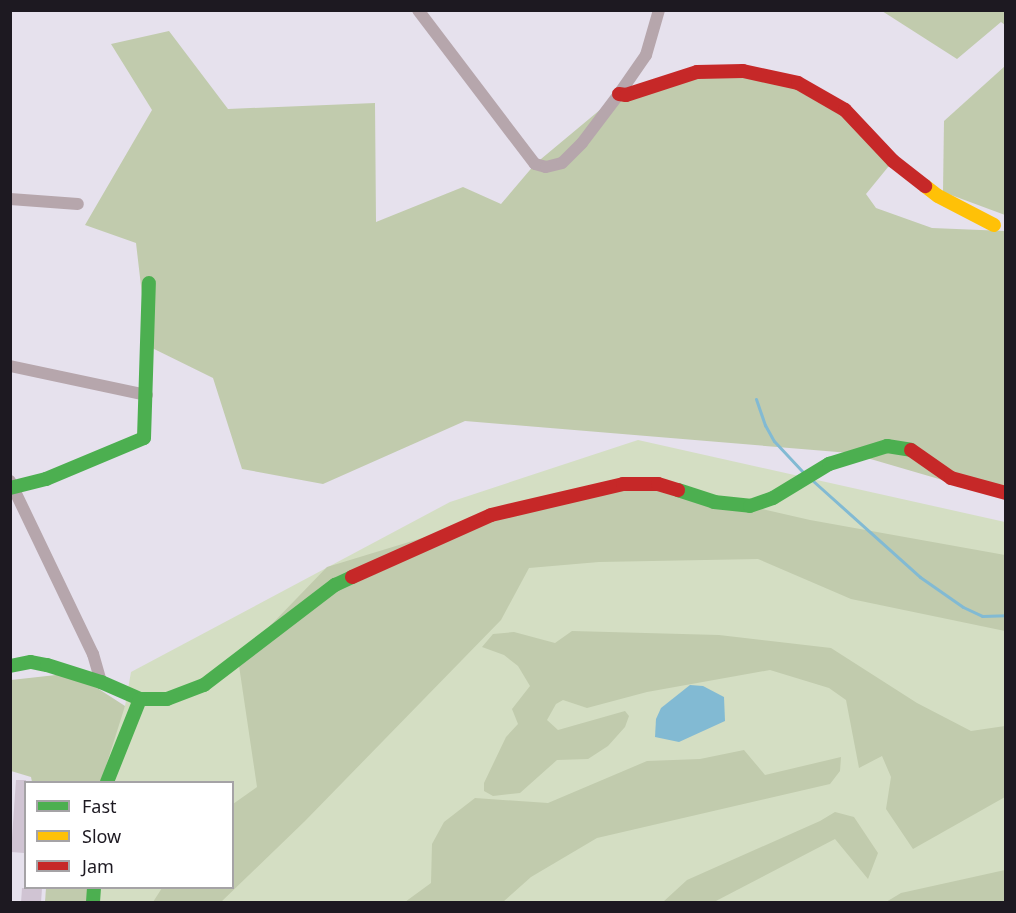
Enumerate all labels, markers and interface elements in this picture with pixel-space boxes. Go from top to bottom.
legend [24,781,234,889]
text: Fast [82,794,117,818]
text: Slow [82,824,121,848]
text: Jam [82,854,114,878]

